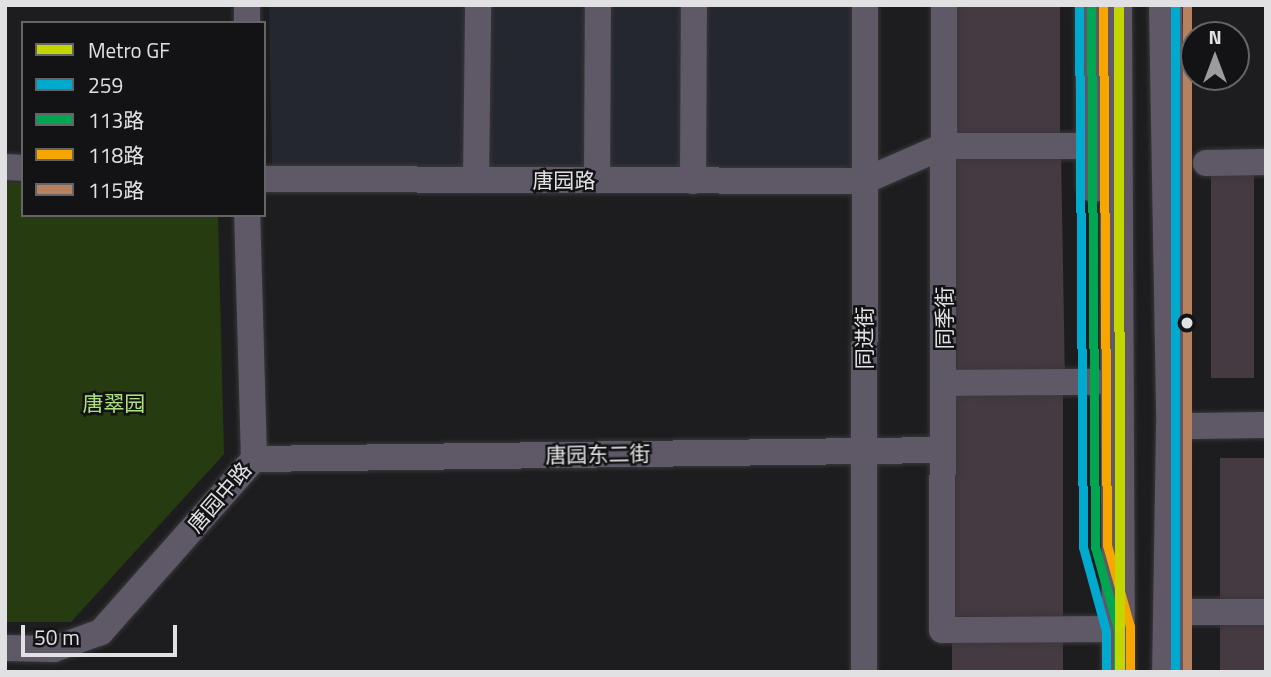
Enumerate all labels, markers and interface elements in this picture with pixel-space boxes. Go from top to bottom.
legend [21,21,266,217]
north arrow [1180,21,1250,91]
text: N [1208,22,1222,51]
text: Metro GF [88,34,170,66]
text: 259 [88,69,123,101]
text: 113路 [88,104,144,136]
text: 118路 [88,139,144,171]
street label: 唐园路 [533,167,595,193]
text: 115路 [88,174,144,206]
street label: 同季街 [931,287,957,349]
street label: 同进街 [851,307,877,369]
unlabelled marker [1180,316,1194,330]
park label: 唐翠园 [83,390,145,416]
street label: 唐园东二街 [545,440,651,468]
street label: 唐园中路 [182,457,256,537]
scale bar [24,610,180,654]
text: 50 m [34,621,80,653]

